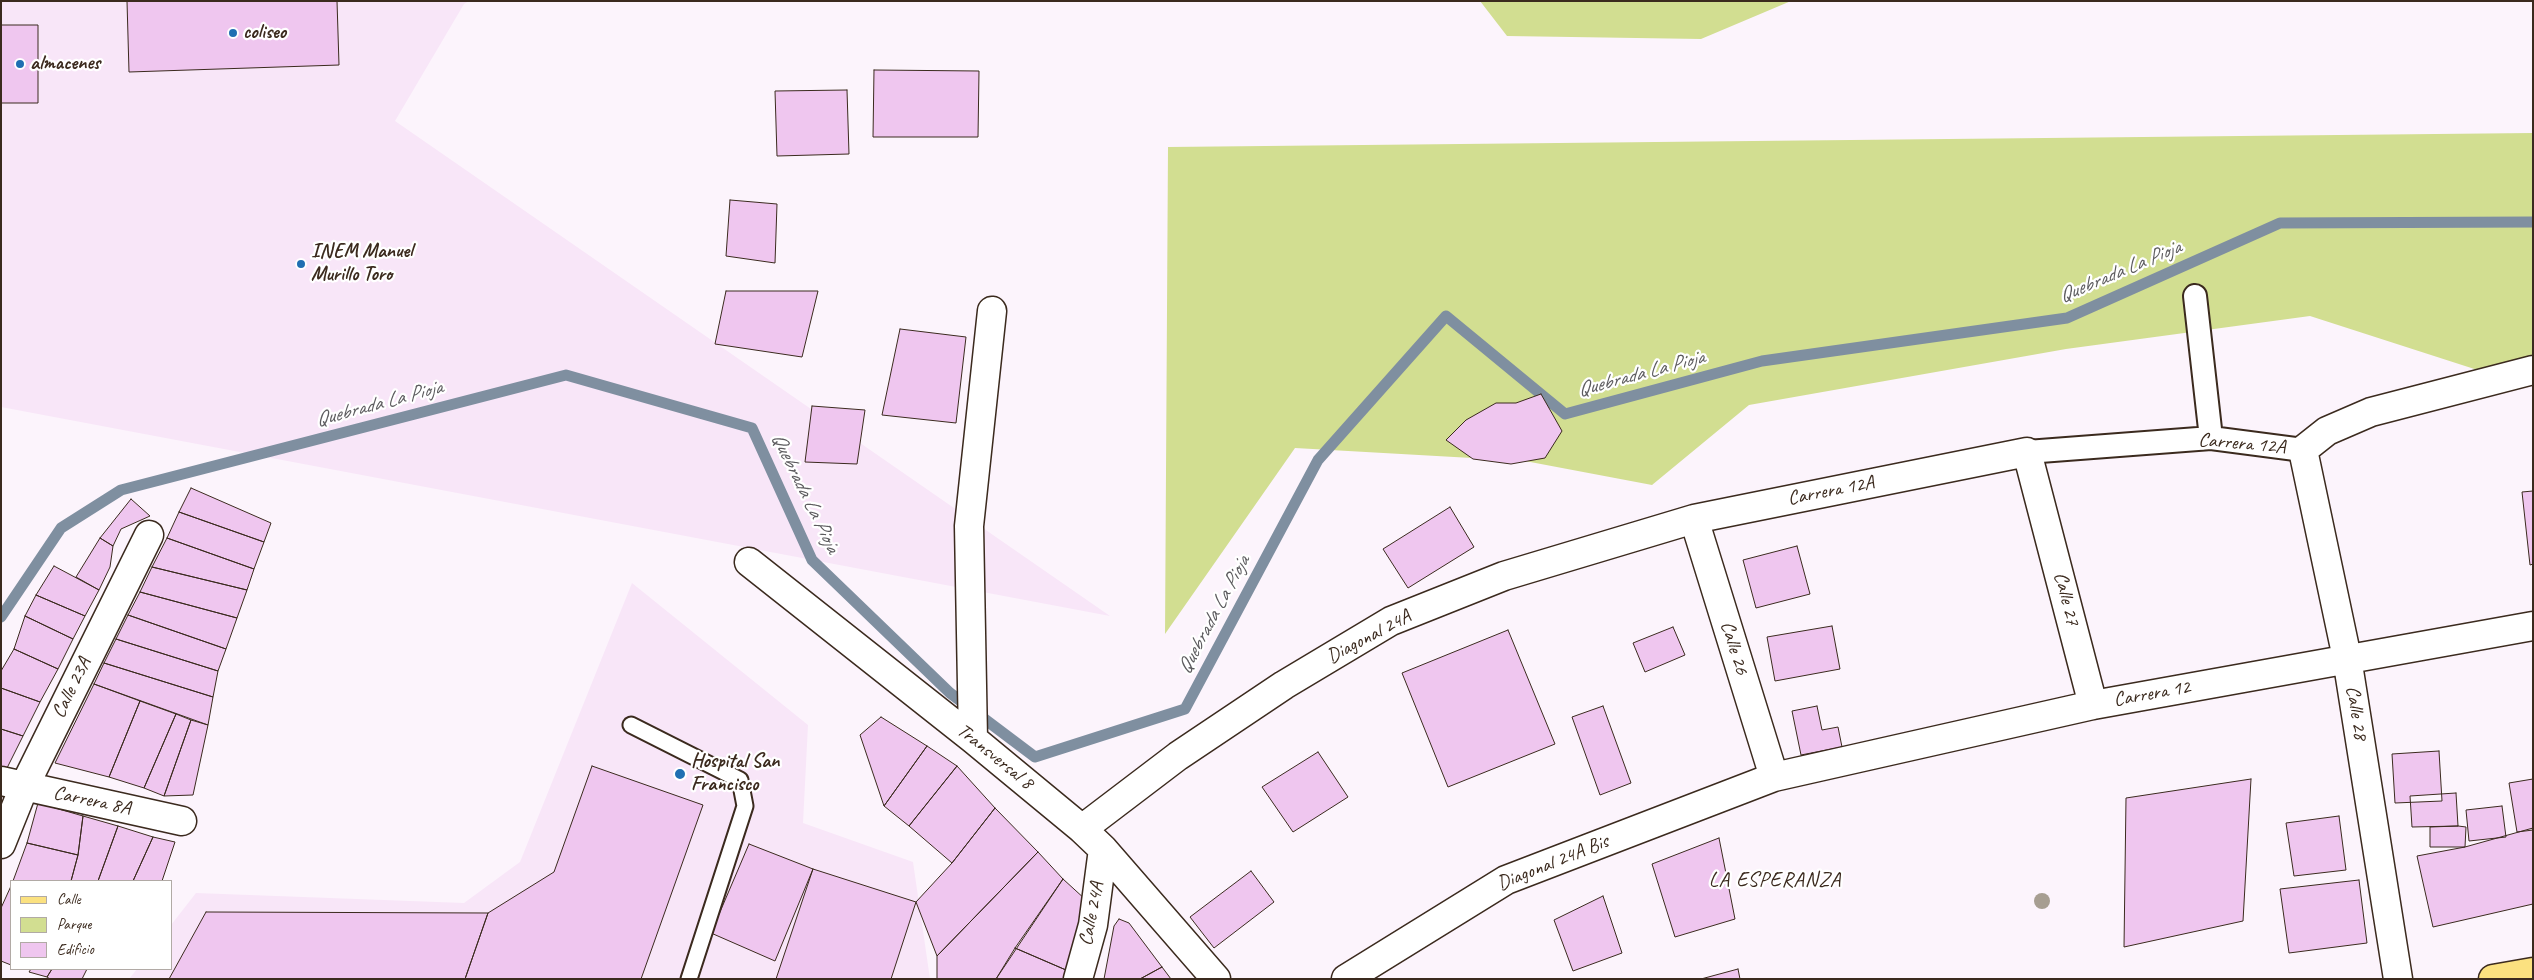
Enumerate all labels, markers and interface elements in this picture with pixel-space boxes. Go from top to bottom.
place label: coliseo [243,21,286,45]
marker: coliseo [227,27,239,39]
place label: almacenes [30,52,100,76]
marker: almacenes [14,58,26,70]
water label: Quebrada La Pioja [2055,235,2185,309]
place label: INEM Manuel Murillo Toro [311,240,413,287]
marker: INEM Manuel Murillo Toro [295,258,307,270]
water label: Quebrada La Pioja [1575,345,1707,403]
water label: Quebrada La Pioja [313,375,445,433]
street label: Carrera 12A [2197,428,2287,460]
water label: Quebrada La Pioja [765,429,845,557]
street label: Carrera 12A [1786,471,1876,511]
water label: Quebrada La Pioja [1172,552,1256,678]
street label: Calle 27 [2048,570,2084,628]
street label: Diagonal 24A [1323,605,1415,669]
street label: Calle 26 [1715,619,1753,677]
street label: Calle 23A [47,654,97,722]
street label: Carrera 12 [2112,675,2192,713]
street label: Calle 28 [2340,684,2372,742]
street label: Transversal 8 [952,719,1038,795]
place label: Hospital San Francisco [691,750,779,797]
marker: Hospital San Francisco [673,767,687,781]
street label: Carrera 8A [51,781,133,821]
street label: Diagonal 24A Bis [1494,830,1612,896]
district label: LA ESPERANZA [1707,867,1843,893]
legend [10,880,172,970]
street label: Calle 24A [1074,880,1110,948]
text: Calle [57,890,81,909]
text: Parque [57,915,91,934]
text: Edificio [57,940,94,959]

